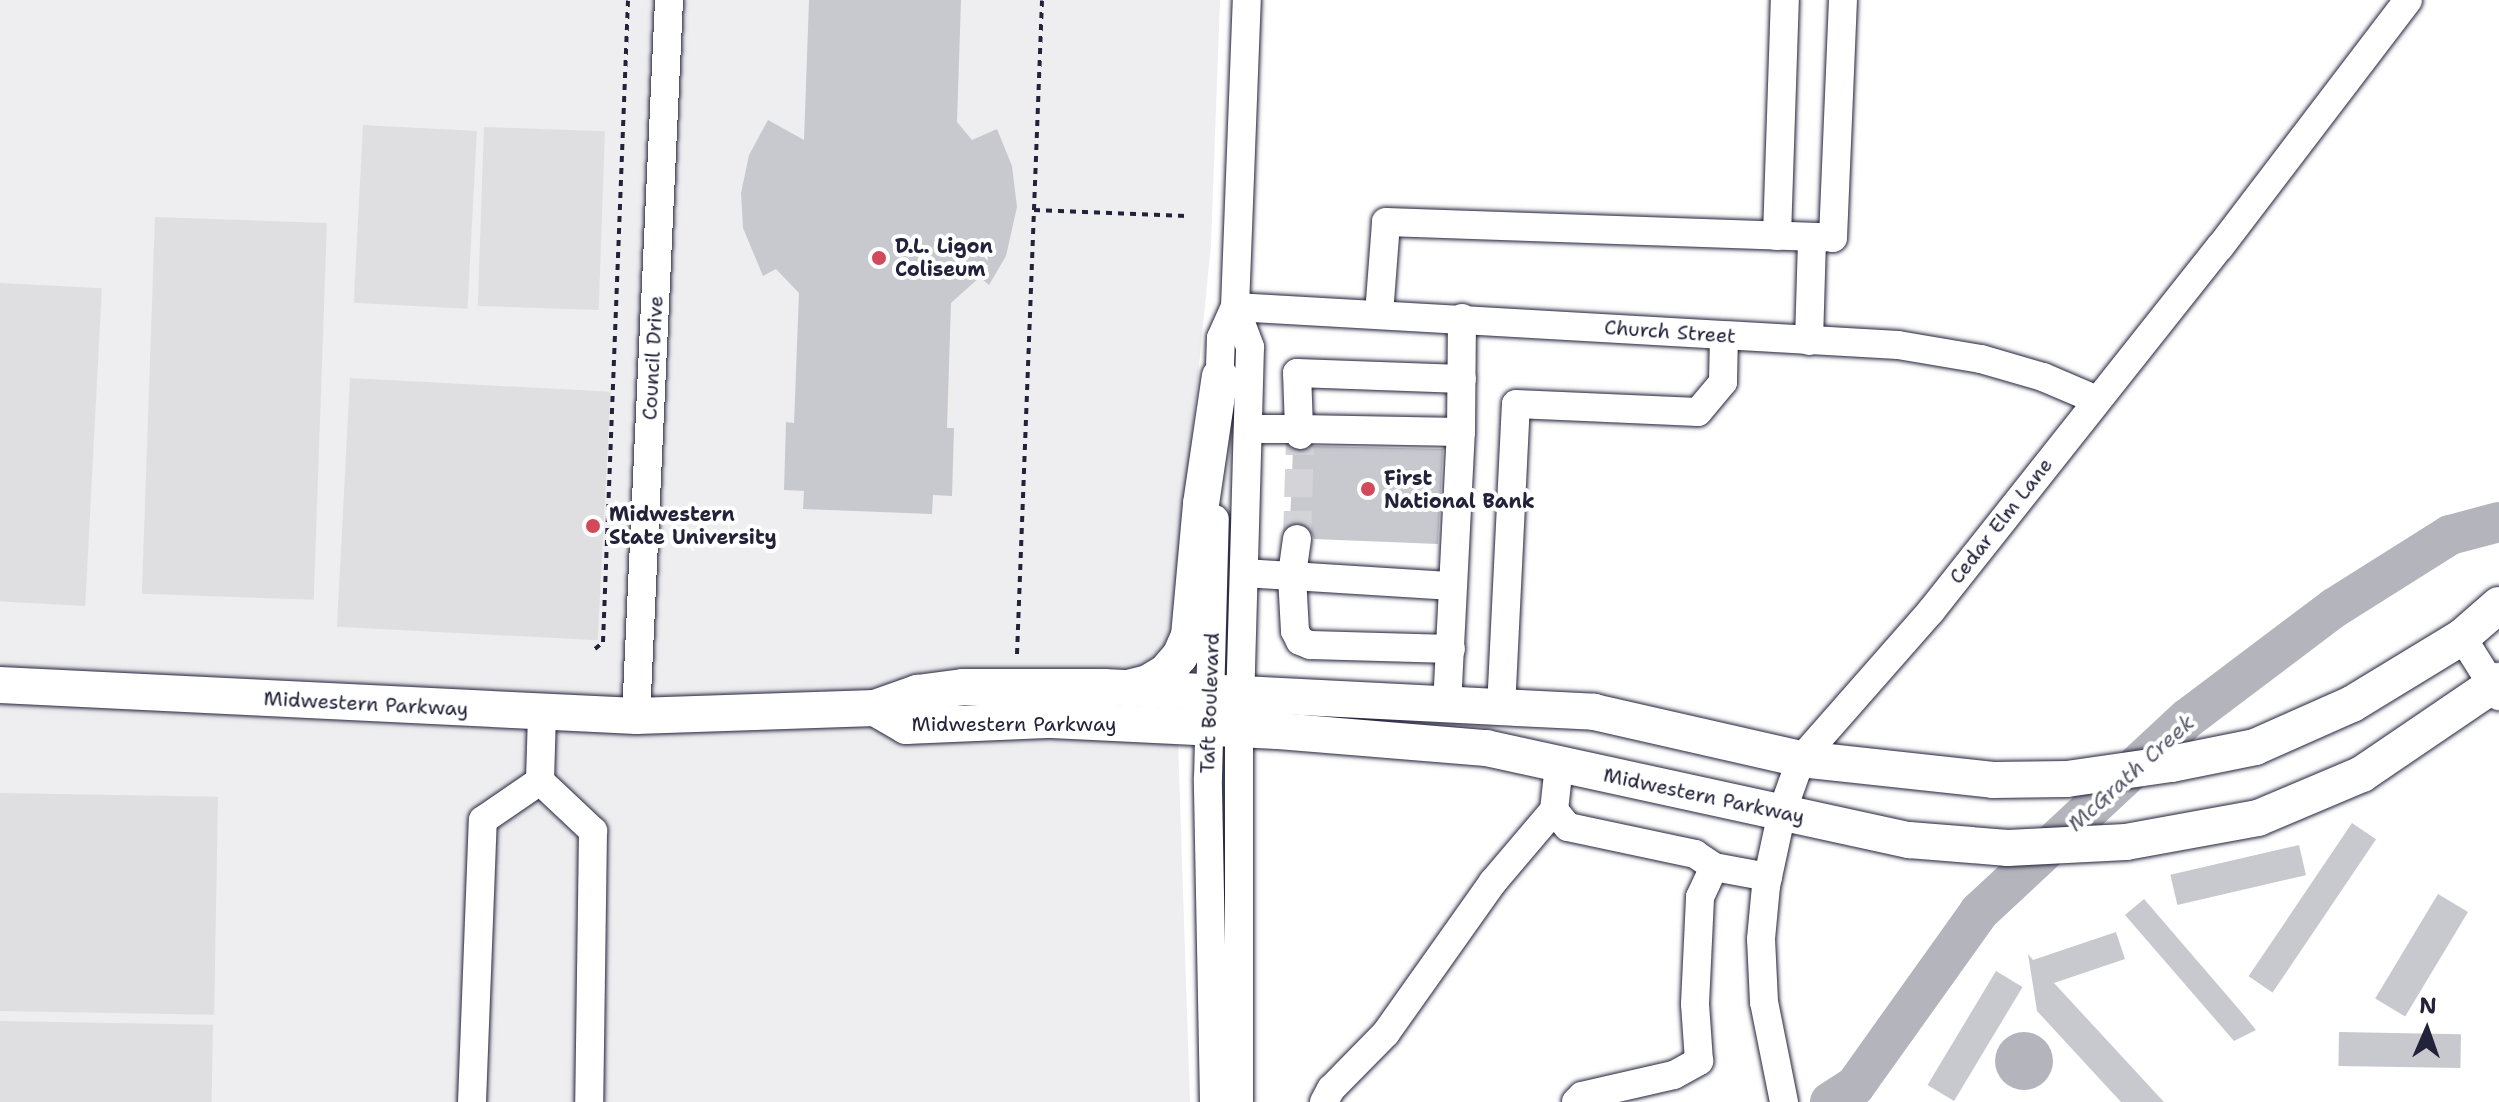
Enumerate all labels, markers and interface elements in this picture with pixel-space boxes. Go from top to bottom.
place label: D.L. Ligon Coliseum [895,234,993,281]
marker: D.L. Ligon Coliseum [870,249,888,267]
street label: Council Drive [638,295,668,421]
street label: Church Street [1603,315,1737,349]
street label: Cedar Elm Lane [1944,453,2058,589]
place label: First National Bank [1384,466,1535,513]
marker: First National Bank [1359,480,1377,498]
place label: Midwestern State University [609,502,777,549]
marker: Midwestern State University [584,517,602,535]
street label: Taft Boulevard [1196,632,1224,774]
street label: Midwestern Parkway [263,687,469,721]
water label: McGrath Creek [2062,709,2200,837]
street label: Midwestern Parkway [911,712,1117,736]
street label: Midwestern Parkway [1601,763,1807,829]
north arrow [2387,990,2467,1070]
text: N [2419,991,2437,1020]

